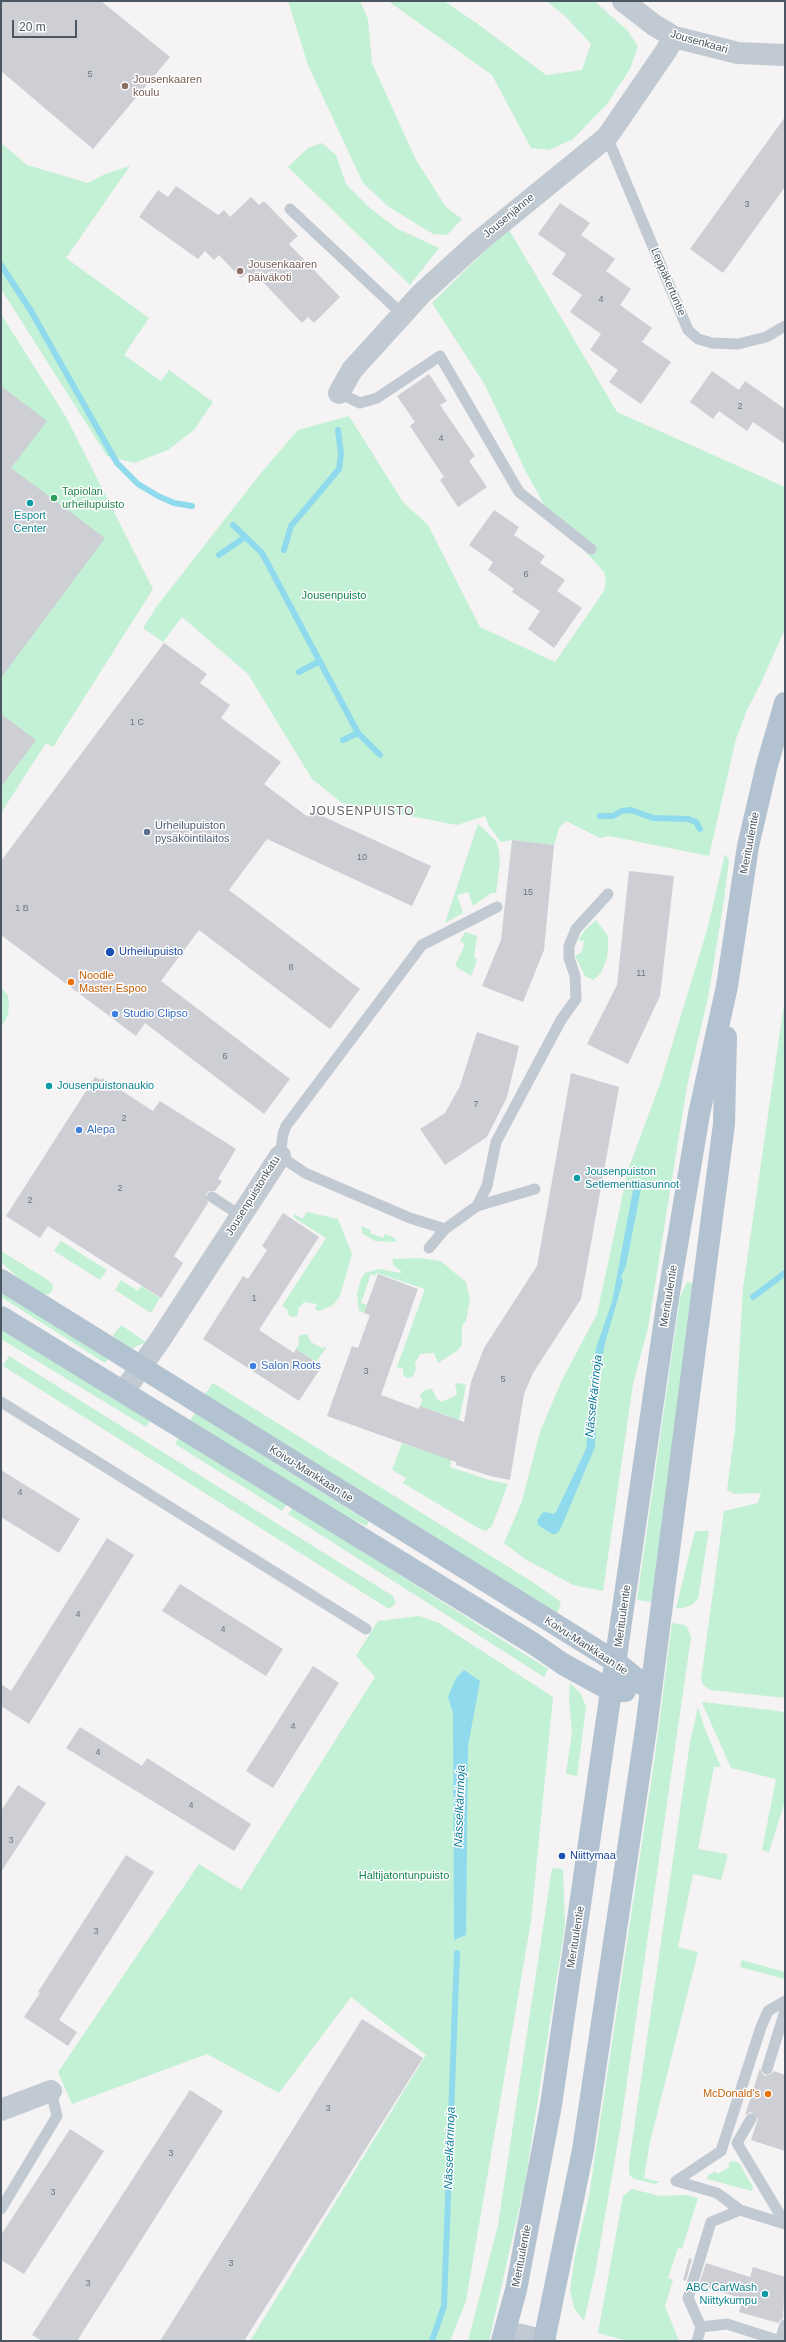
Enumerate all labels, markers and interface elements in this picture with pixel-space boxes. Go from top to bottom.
scale bar [14,12,79,38]
text: 20 m [19,20,46,34]
street label: Jousenkaari [669,27,729,57]
house number: 5 [87,70,93,80]
place label: Jousenkaaren koulu [133,73,202,99]
marker: Jousenkaaren koulu [120,81,130,91]
street label: Jousenjänne [481,191,537,241]
house number: 3 [744,200,750,210]
street label: Leppäkertuntie [648,246,688,318]
place label: Jousenkaaren päiväkoti [248,258,317,284]
marker: Jousenkaaren päiväkoti [235,266,245,276]
house number: 4 [598,295,604,305]
house number: 2 [737,402,743,412]
house number: 4 [438,434,444,444]
place label: Tapiolan urheilupuisto [62,485,124,511]
marker: Tapiolan urheilupuisto [49,493,59,503]
marker: Esport Center [25,498,35,508]
place label: Esport Center [13,509,47,535]
house number: 6 [523,570,529,580]
park label: Jousenpuisto [302,589,366,603]
house number: 1 C [130,718,144,728]
district label: JOUSENPUISTO [309,805,415,819]
street label: Merituulentie [738,811,762,875]
place label: Urheilupuiston pysäköintilaitos [155,819,230,845]
marker: Urheilupuiston pysäköintilaitos [142,827,152,837]
house number: 10 [357,853,367,863]
house number: 15 [523,888,533,898]
house number: 1 B [15,904,29,914]
place label: Urheilupuisto [119,945,183,959]
marker: Urheilupuisto [104,946,116,958]
house number: 8 [288,963,294,973]
place label: Noodle Master Espoo [79,969,147,995]
house number: 11 [636,969,646,979]
marker: Noodle Master Espoo [66,977,76,987]
place label: Studio Clipso [123,1007,188,1021]
marker: Studio Clipso [110,1009,120,1019]
house number: 6 [222,1052,228,1062]
place label: Jousenpuistonaukio [57,1079,154,1093]
marker: Jousenpuistonaukio [44,1081,54,1091]
house number: 7 [473,1100,479,1110]
house number: 2 [121,1114,127,1124]
place label: Alepa [87,1123,115,1137]
marker: Alepa [74,1125,84,1135]
street label: Jousenpuistonkatu [223,1154,283,1238]
place label: Jousenpuiston Setlementtiasunnot [585,1165,679,1191]
marker: Jousenpuiston Setlementtiasunnot [572,1173,582,1183]
house number: 2 [117,1184,123,1194]
house number: 2 [27,1196,33,1206]
street label: Merituulentie [658,1264,680,1328]
house number: 1 [251,1294,257,1304]
water label: Nässelkärrinoja [583,1354,605,1438]
place label: Salon Roots [261,1359,321,1373]
marker: Salon Roots [248,1361,258,1371]
house number: 3 [363,1367,369,1377]
house number: 5 [500,1375,506,1385]
street label: Koivu-Mankkaan tie [267,1443,355,1505]
house number: 4 [17,1488,23,1498]
street label: Merituulentie [612,1584,634,1648]
house number: 4 [75,1610,81,1620]
street label: Koivu-Mankkaan tie [542,1614,630,1678]
house number: 4 [220,1625,226,1635]
house number: 4 [290,1722,296,1732]
house number: 4 [95,1748,101,1758]
water label: Nässelkärrinoja [451,1764,469,1848]
house number: 4 [188,1801,194,1811]
house number: 3 [8,1836,14,1846]
place label: Niittymaa [570,1849,616,1863]
marker: Niittymaa [557,1851,567,1861]
park label: Haltijatontunpuisto [359,1869,449,1883]
street label: Merituulentie [565,1905,587,1969]
house number: 3 [93,1927,99,1937]
place label: McDonald's [703,2087,760,2101]
marker: McDonald's [763,2089,773,2099]
house number: 3 [325,2104,331,2114]
water label: Nässelkärrinoja [441,2106,459,2190]
house number: 3 [168,2149,174,2159]
house number: 3 [50,2188,56,2198]
street label: Merituulentie [510,2224,534,2288]
house number: 3 [228,2259,234,2269]
house number: 3 [85,2279,91,2289]
place label: ABC CarWash Niittykumpu [686,2281,757,2307]
marker: ABC CarWash Niittykumpu [760,2289,770,2299]

